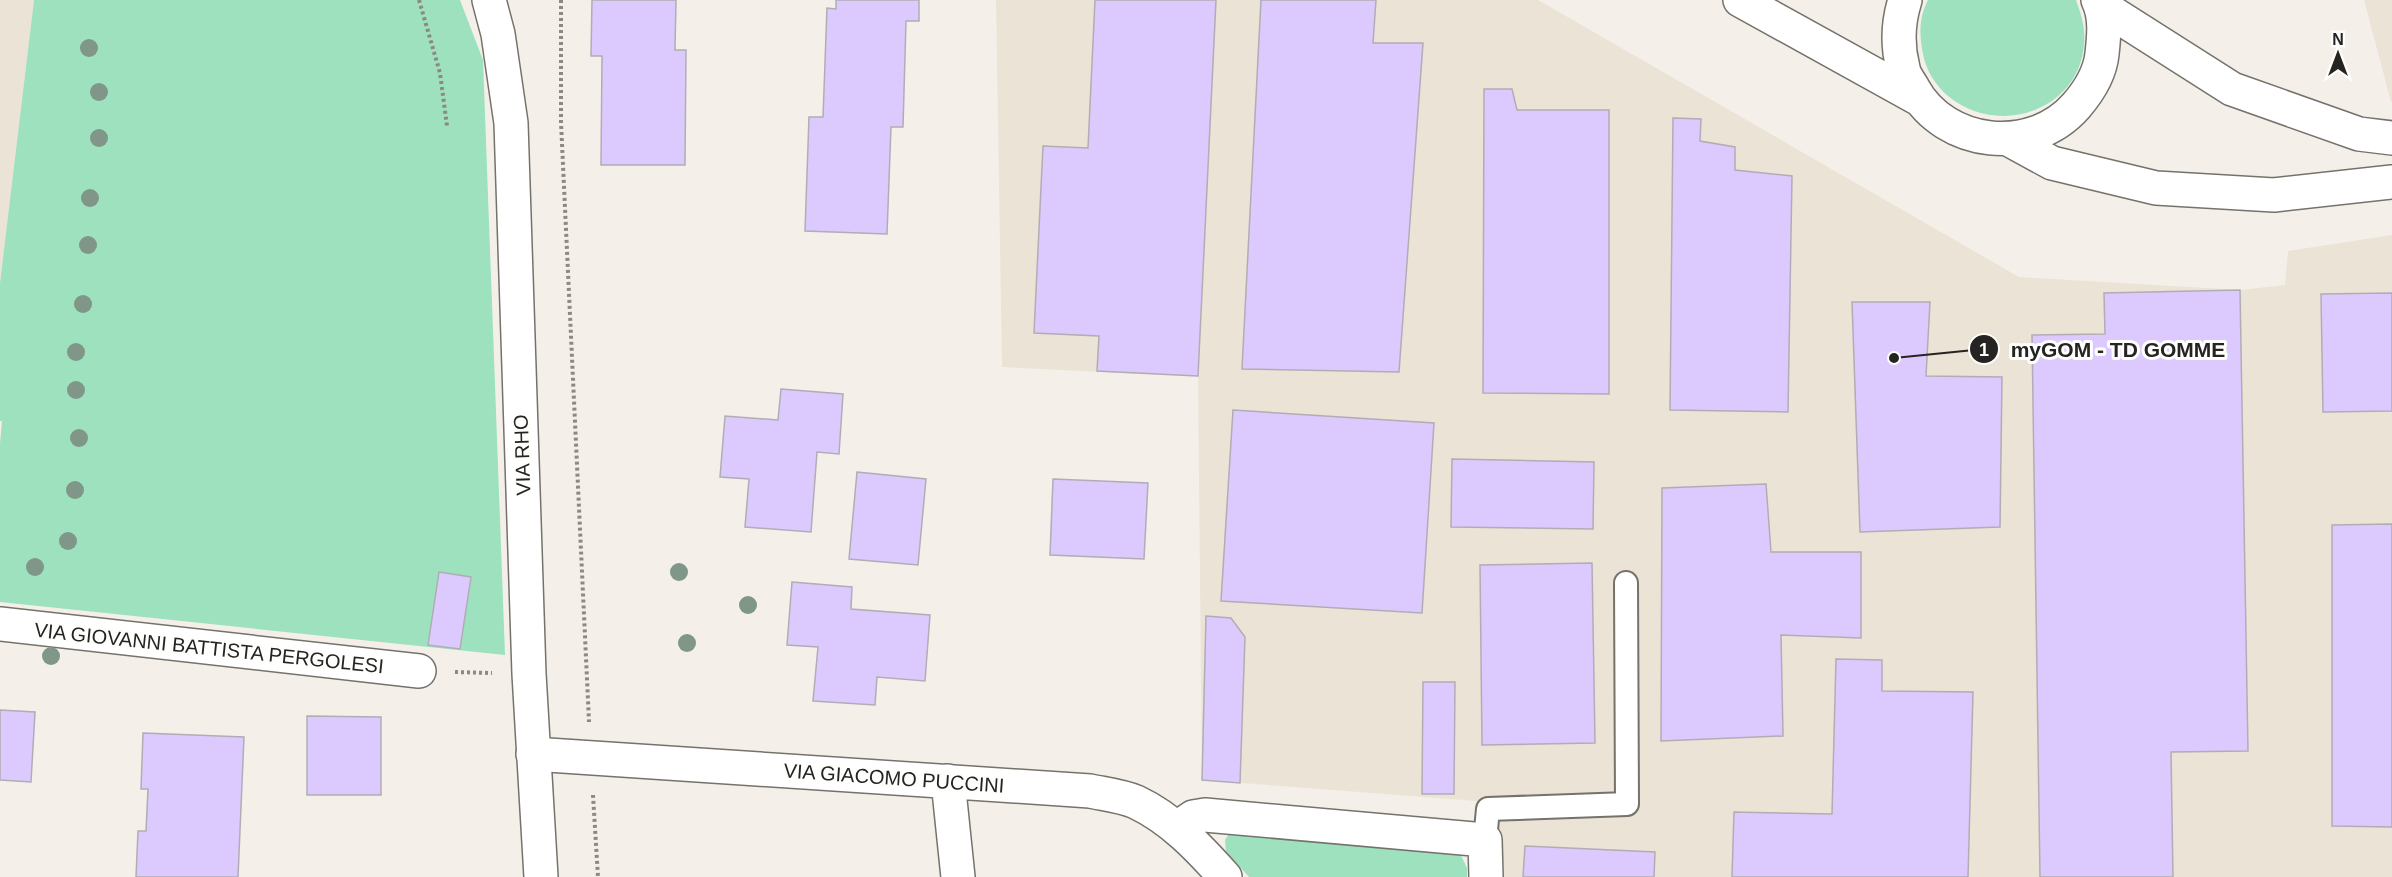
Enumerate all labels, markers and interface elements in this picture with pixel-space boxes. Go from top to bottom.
north arrow [2308,24,2368,84]
text: N [2332,31,2344,48]
callout: myGOM - TD GOMME [1969,330,2237,369]
text: myGOM - TD GOMME [2011,338,2225,361]
text: 1 [1979,340,1989,360]
street label: VIA RHO [510,414,534,496]
street label: VIA GIOVANNI BATTISTA PERGOLESI [33,619,385,677]
street label: VIA GIACOMO PUCCINI [783,759,1005,797]

